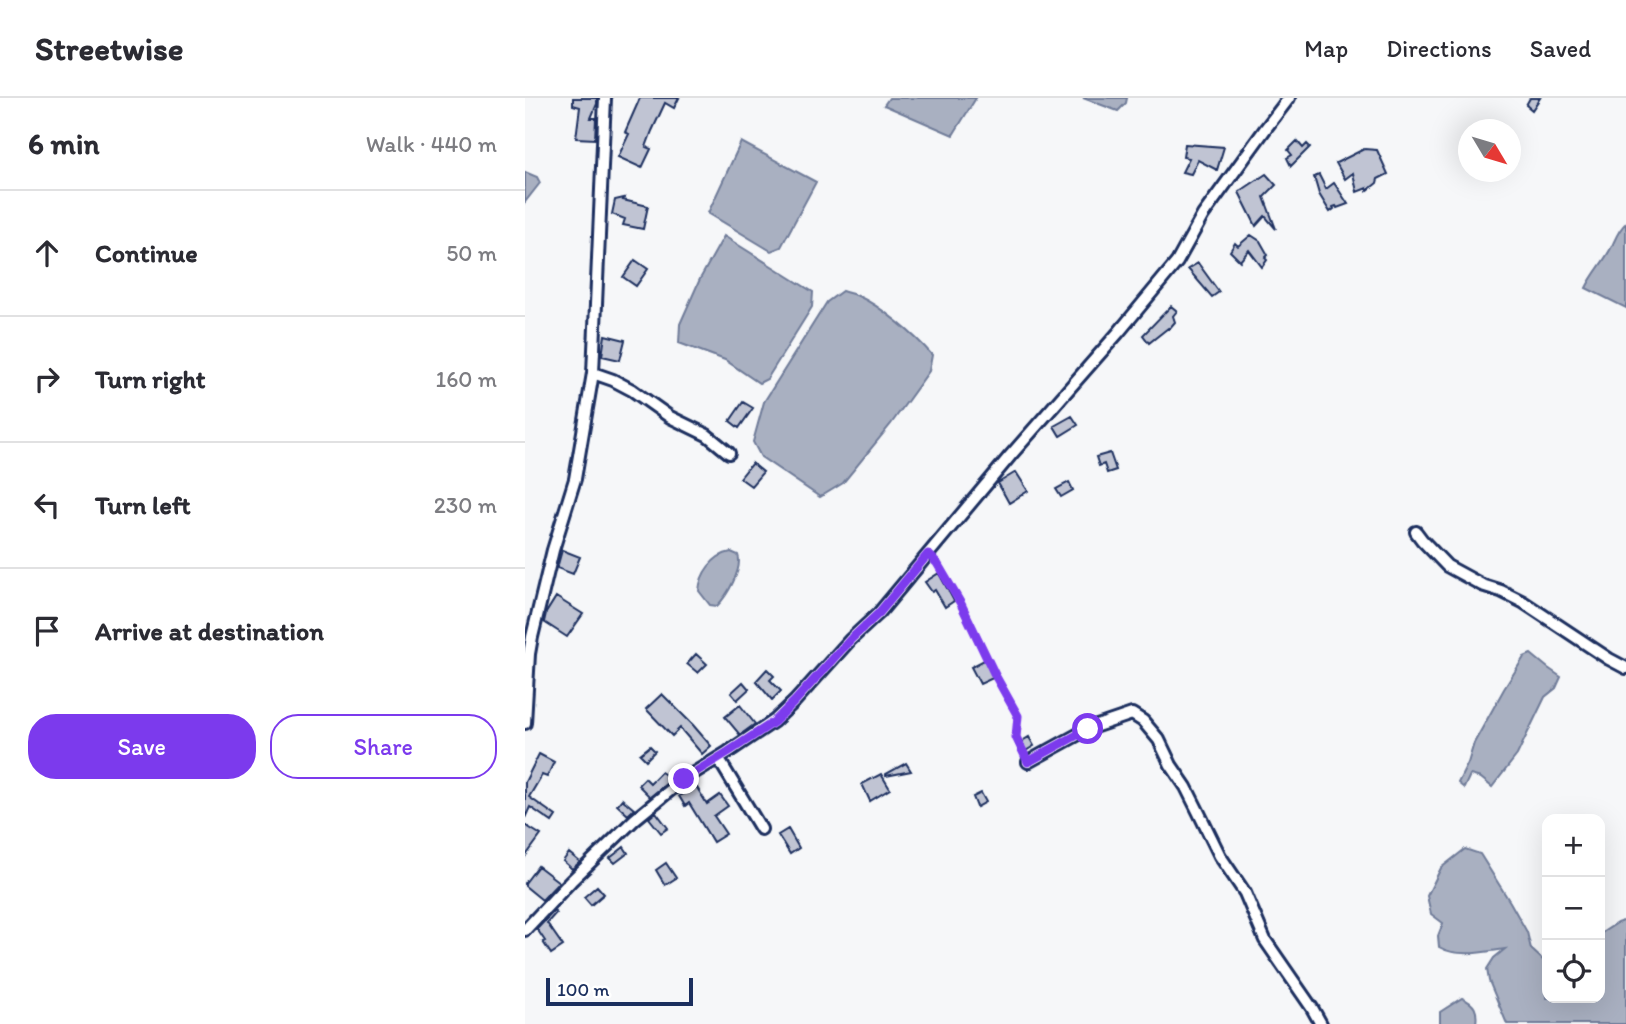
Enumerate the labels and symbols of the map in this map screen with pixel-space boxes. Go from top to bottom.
north arrow [1458,119,1521,182]
route start [1072,713,1103,744]
route end [668,763,699,794]
scale bar [546,975,693,1007]

